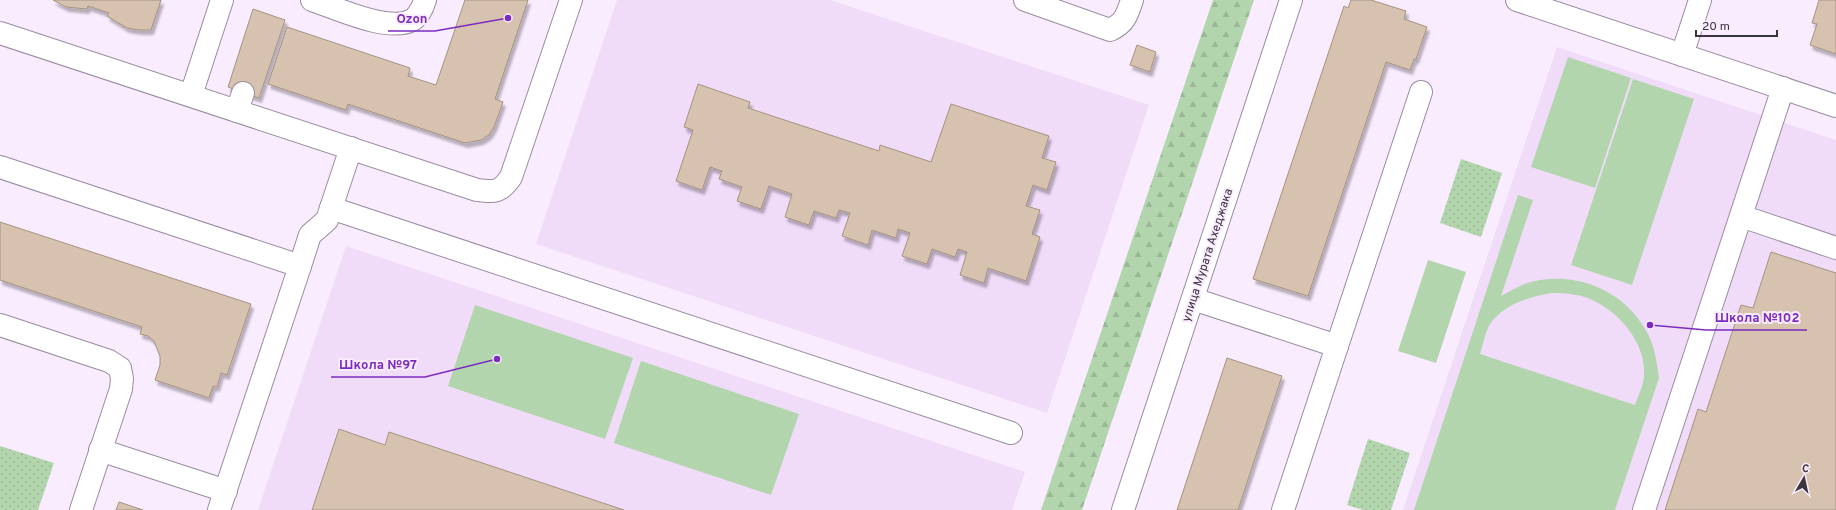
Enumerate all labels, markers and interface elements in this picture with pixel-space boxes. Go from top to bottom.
callout: Ozon [388,6,435,31]
text: Ozon [396,12,428,28]
scale bar [1696,12,1777,38]
text: 20 m [1702,19,1730,35]
street label: улица Мурата Ахеджака [1179,187,1237,324]
callout: Школа №102 [1706,305,1807,330]
text: Школа №102 [1715,311,1799,327]
callout: Школа №97 [331,352,425,377]
text: Школа №97 [339,358,417,374]
north arrow [1784,458,1824,498]
text: С [1801,462,1810,477]

